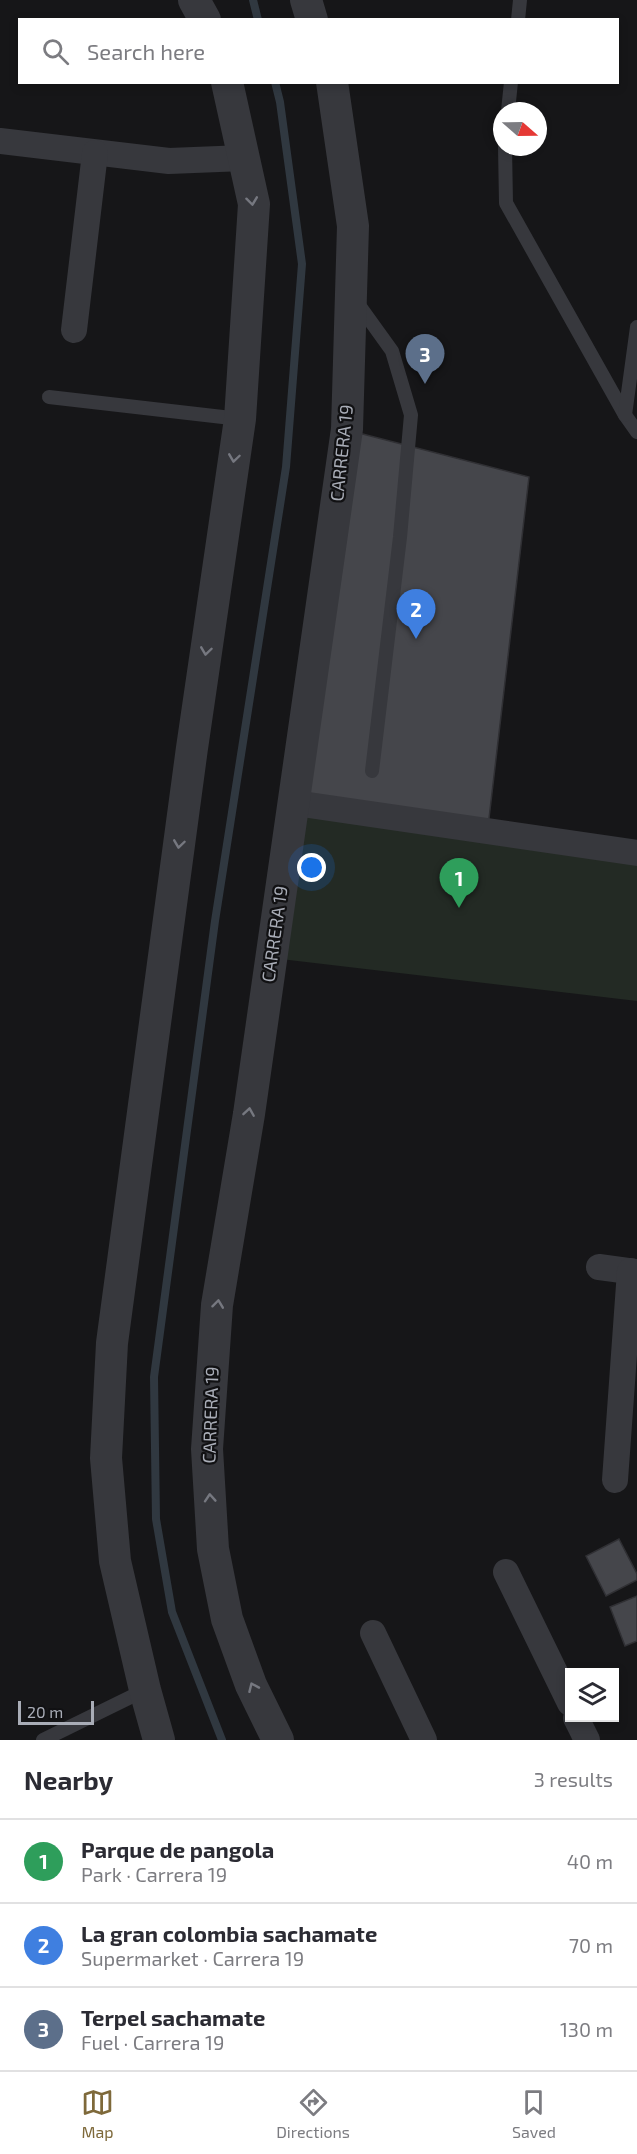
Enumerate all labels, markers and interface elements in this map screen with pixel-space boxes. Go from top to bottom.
search box [18,18,619,84]
icon: search [39,35,72,68]
text: Search here [87,38,205,64]
north arrow [493,102,547,156]
one-way arrow [245,197,258,206]
pin: 3 [406,334,444,384]
street label: CARRERA 19 [325,403,357,502]
one-way arrow [229,454,241,463]
pin: 2 [396,590,436,639]
one-way arrow [201,647,213,656]
one-way arrow [173,840,186,849]
your location [297,853,326,882]
pin: 1 [440,858,478,908]
street label: CARRERA 19 [256,884,292,983]
one-way arrow [243,1107,255,1116]
one-way arrow [211,1299,223,1308]
street label: CARRERA 19 [197,1366,223,1464]
one-way arrow [204,1494,217,1503]
map controls [565,1668,619,1722]
button: layers [565,1668,619,1722]
one-way arrow [248,1683,260,1694]
scale bar [18,1698,94,1726]
text: 20 m [27,1702,63,1721]
text: Nearby [24,1764,113,1795]
text: 3 results [534,1767,613,1791]
text: Parque de pangola [81,1836,274,1862]
text: 1 [39,1849,48,1873]
text: 40 m [567,1849,613,1873]
text: Park · Carrera 19 [81,1862,227,1886]
text: La gran colombia sachamate [81,1920,377,1946]
text: 2 [38,1933,49,1957]
text: 70 m [569,1933,613,1957]
text: Supermarket · Carrera 19 [81,1946,304,1970]
text: Terpel sachamate [81,2004,265,2030]
text: 3 [38,2017,49,2041]
text: 130 m [560,2017,613,2041]
text: Fuel · Carrera 19 [81,2030,224,2054]
tab: Map [81,2086,114,2141]
tab: Directions [276,2086,350,2141]
tab: Saved [512,2086,556,2141]

